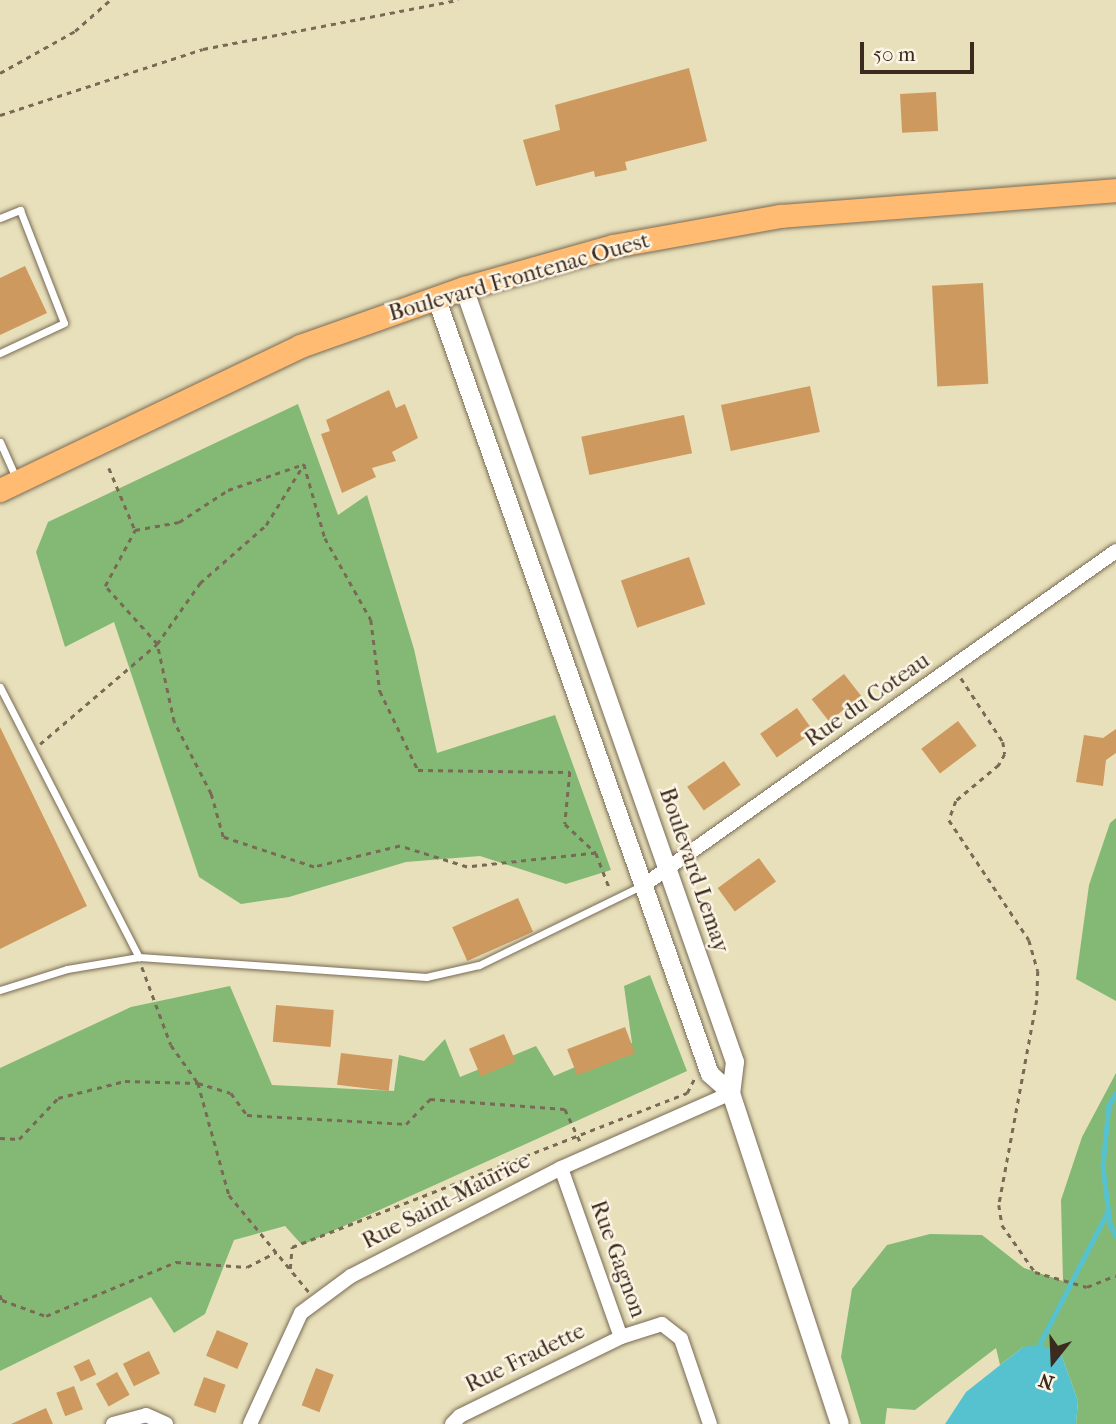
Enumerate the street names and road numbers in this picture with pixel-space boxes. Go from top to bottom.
street label: Boulevard Frontenac Ouest [385,227,653,327]
street label: Rue du Coteau [799,647,935,753]
street label: Boulevard Lemay [653,784,735,956]
street label: Rue Saint-Maurice [357,1147,535,1255]
street label: Rue Gagnon [584,1197,652,1321]
street label: Rue Fradette [461,1317,589,1399]

